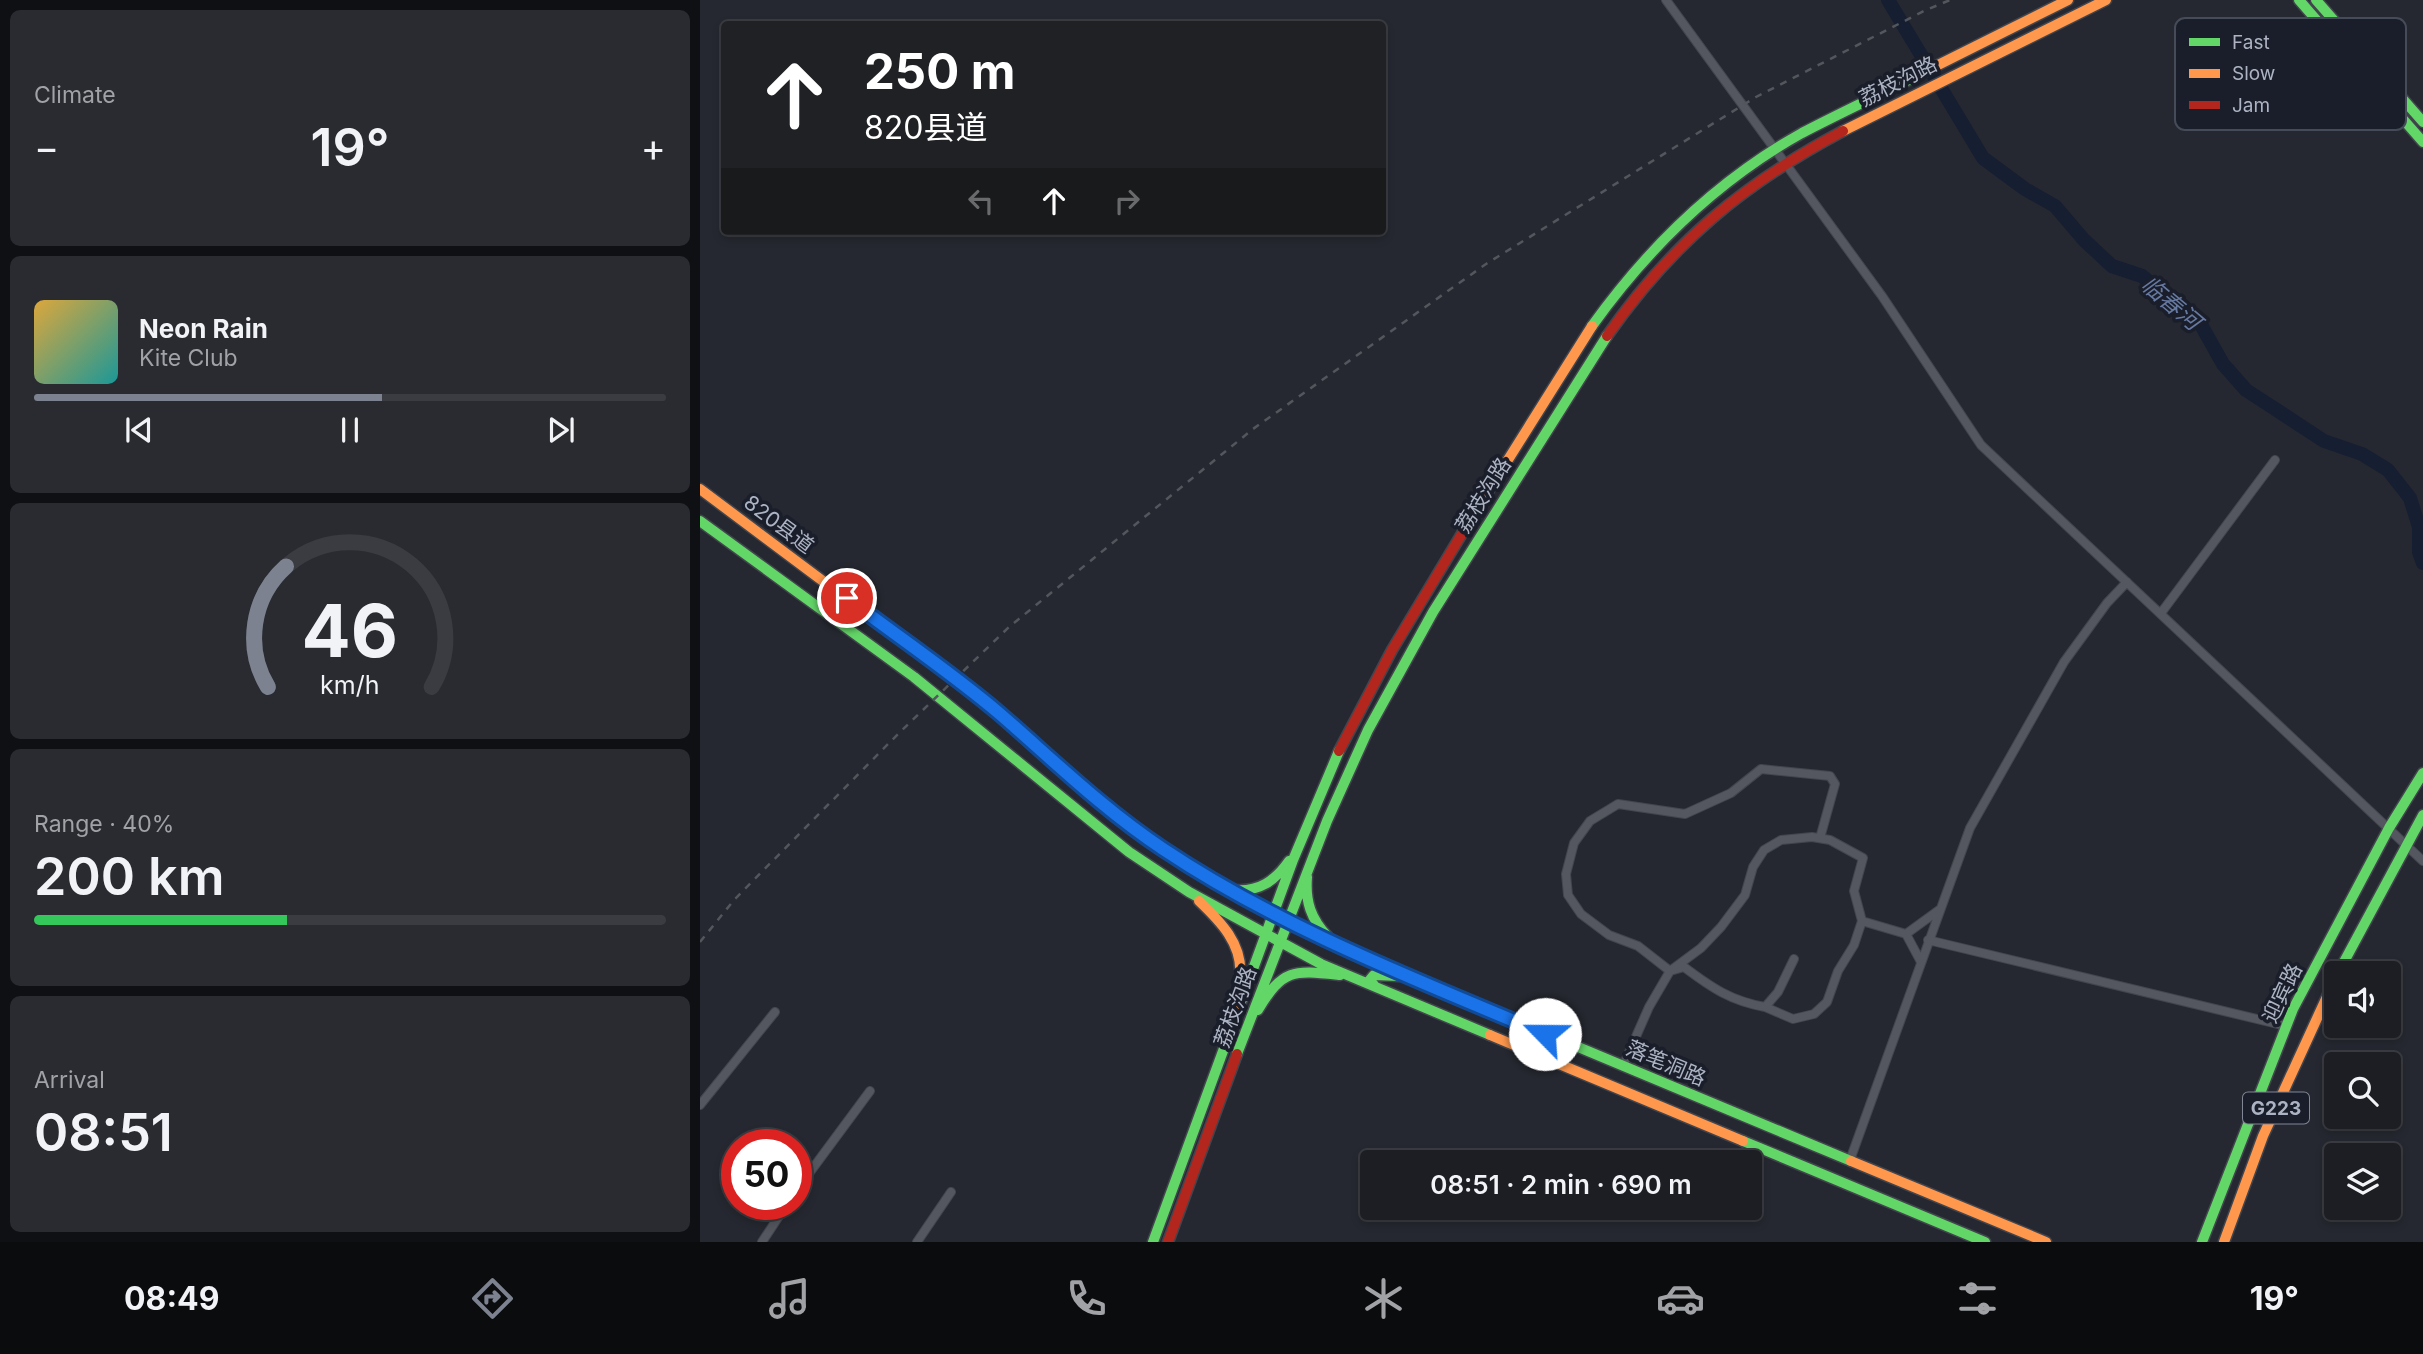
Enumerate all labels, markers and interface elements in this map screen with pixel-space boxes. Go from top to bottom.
legend [2175,18,2406,130]
text: Fast [2232,31,2270,54]
text: 250 m [864,42,1016,101]
icon: ahead [749,49,840,140]
street label: 荔枝沟路 [1855,51,1941,111]
text: Slow [2232,62,2275,85]
text: Climate [34,81,116,109]
text: Jam [2232,94,2270,117]
text: 820县道 [864,108,988,147]
text: 19° [310,116,390,179]
text: − [34,124,59,170]
text: + [641,124,666,170]
icon: left [962,182,1000,220]
icon: ahead [1035,182,1073,220]
icon: right [1108,182,1146,220]
water label: 临春河 [2136,270,2209,338]
text: Neon Rain [139,313,268,344]
text: Kite Club [139,344,238,372]
icon: previous [120,411,158,449]
icon: pause [331,411,369,449]
icon: next [542,411,580,449]
street label: 荔枝沟路 [1450,453,1516,537]
street label: 820县道 [739,490,819,558]
pin [817,568,877,628]
icon: arrive [828,579,866,617]
text: 46 [302,586,398,675]
text: km/h [320,670,380,700]
text: Range · 40% [34,810,174,838]
text: 200 km [34,845,225,908]
street label: 迎宾路 [2257,959,2307,1027]
map controls [2324,961,2401,1220]
button: sound [2324,961,2401,1038]
street label: 荔枝沟路 [1209,963,1261,1051]
position arrow [1508,997,1582,1071]
street label: 落笔洞路 [1622,1035,1710,1091]
button: search [2324,1052,2401,1129]
text: Arrival [34,1066,105,1094]
road number: G223 [2243,1092,2309,1124]
text: 08:51 [34,1101,173,1164]
speed limit sign: 50 [721,1129,812,1220]
button: layers [2324,1143,2401,1220]
text: 08:51 · 2 min · 690 m [1430,1169,1692,1200]
icon: directions [468,1274,517,1323]
icon: music [765,1274,814,1323]
icon: phone [1062,1274,1111,1323]
icon: climate [1359,1274,1408,1323]
icon: car [1656,1274,1705,1323]
icon: filters [1953,1274,2002,1323]
text: 08:49 [124,1279,220,1318]
text: 19° [2250,1279,2299,1318]

